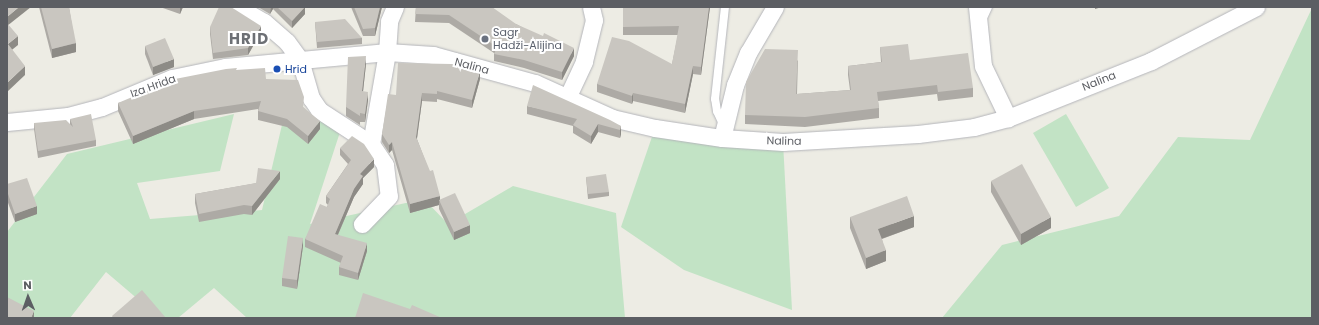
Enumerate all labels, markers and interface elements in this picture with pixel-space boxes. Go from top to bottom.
place label: Sagr Hadži-Alijina [493,26,562,52]
district label: HRID [229,30,269,48]
marker: Sagr Hadži-Alijina [480,34,490,44]
street label: Nalina [453,55,491,77]
place label: Hrid [285,62,307,76]
marker: Hrid [272,64,282,74]
street label: Nalina [1080,68,1118,94]
street label: Iza Hrida [128,72,178,100]
street label: Nalina [766,134,802,148]
north arrow [8,277,48,317]
text: N [23,277,32,293]

